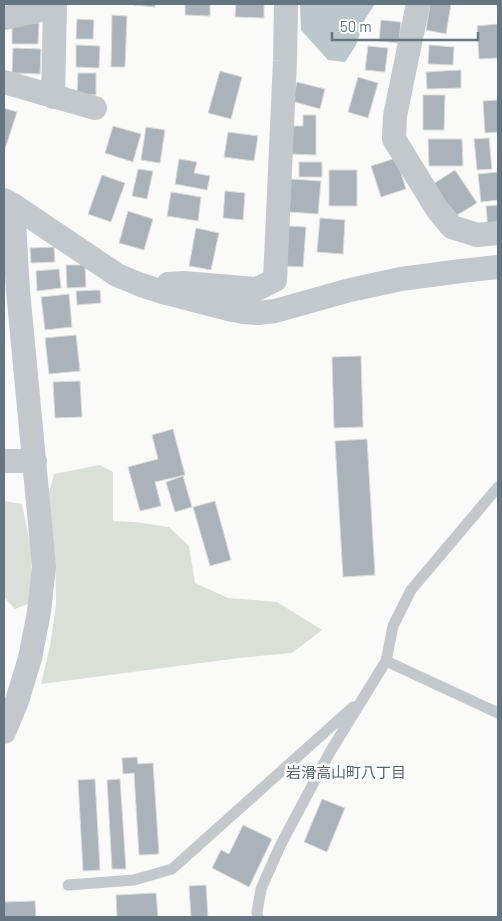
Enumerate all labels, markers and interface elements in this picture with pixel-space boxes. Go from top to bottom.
scale bar [332,10,478,42]
text: 50 m [340,17,372,35]
district label: 岩滑高山町八丁目 [286,763,406,781]

